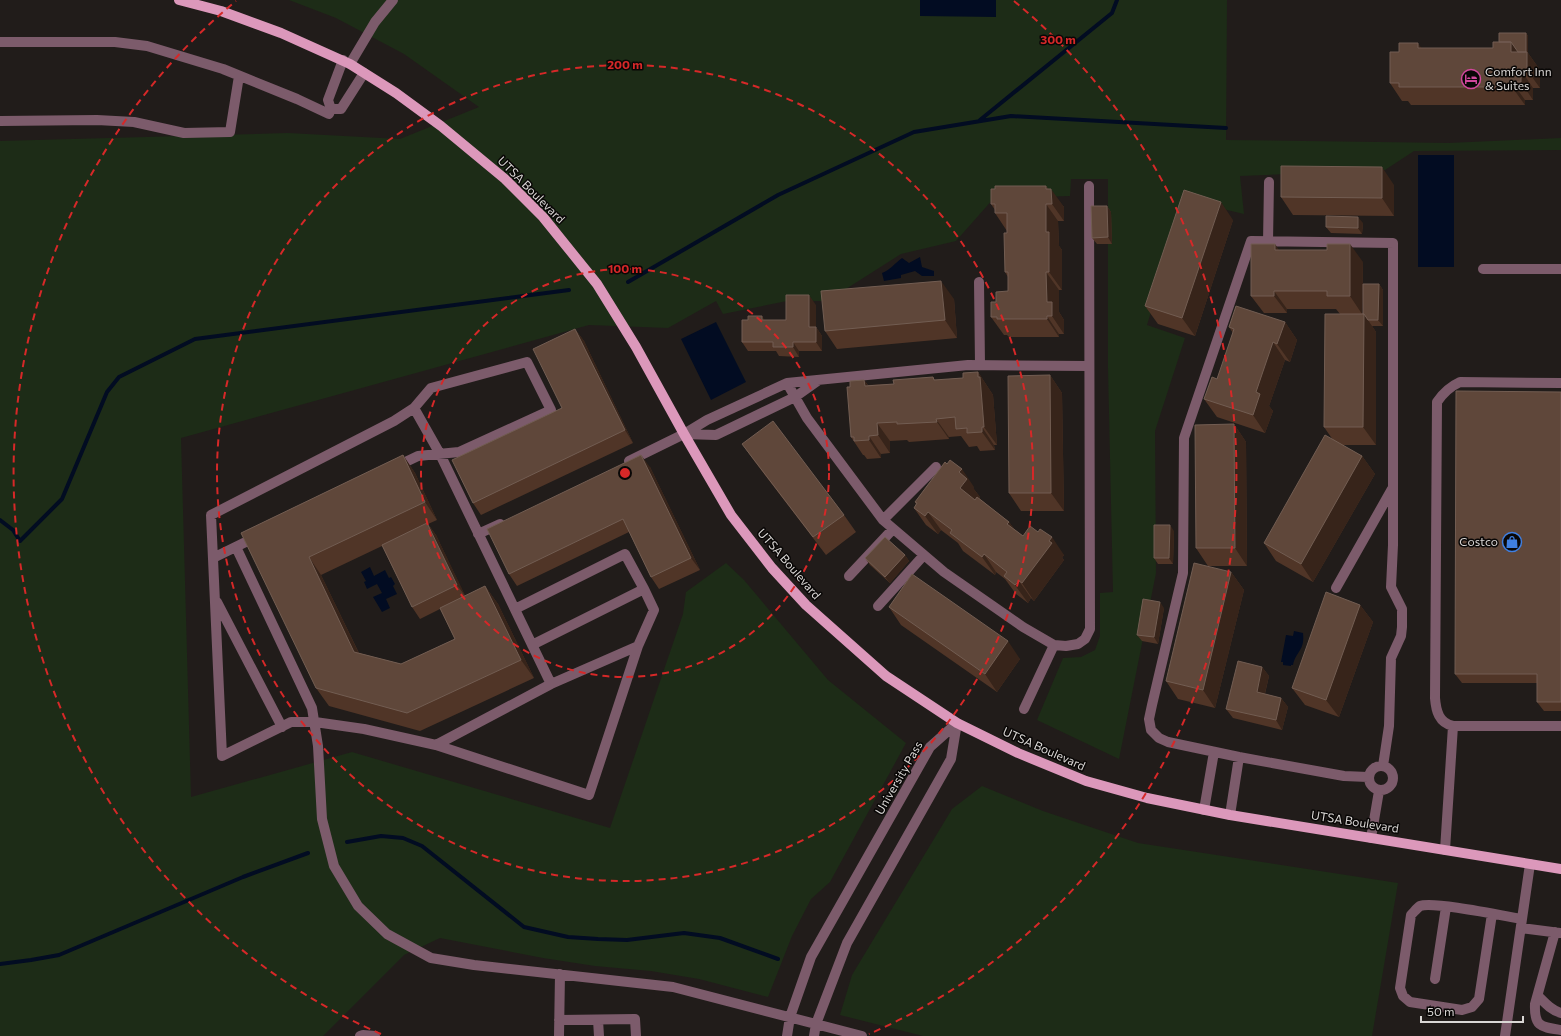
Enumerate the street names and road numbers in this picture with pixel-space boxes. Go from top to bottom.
street label: UTSA Boulevard [495,153,568,226]
street label: UTSA Boulevard [755,525,824,601]
street label: UTSA Boulevard [1001,724,1088,773]
street label: University Pass [872,738,925,817]
street label: UTSA Boulevard [1310,807,1400,835]

